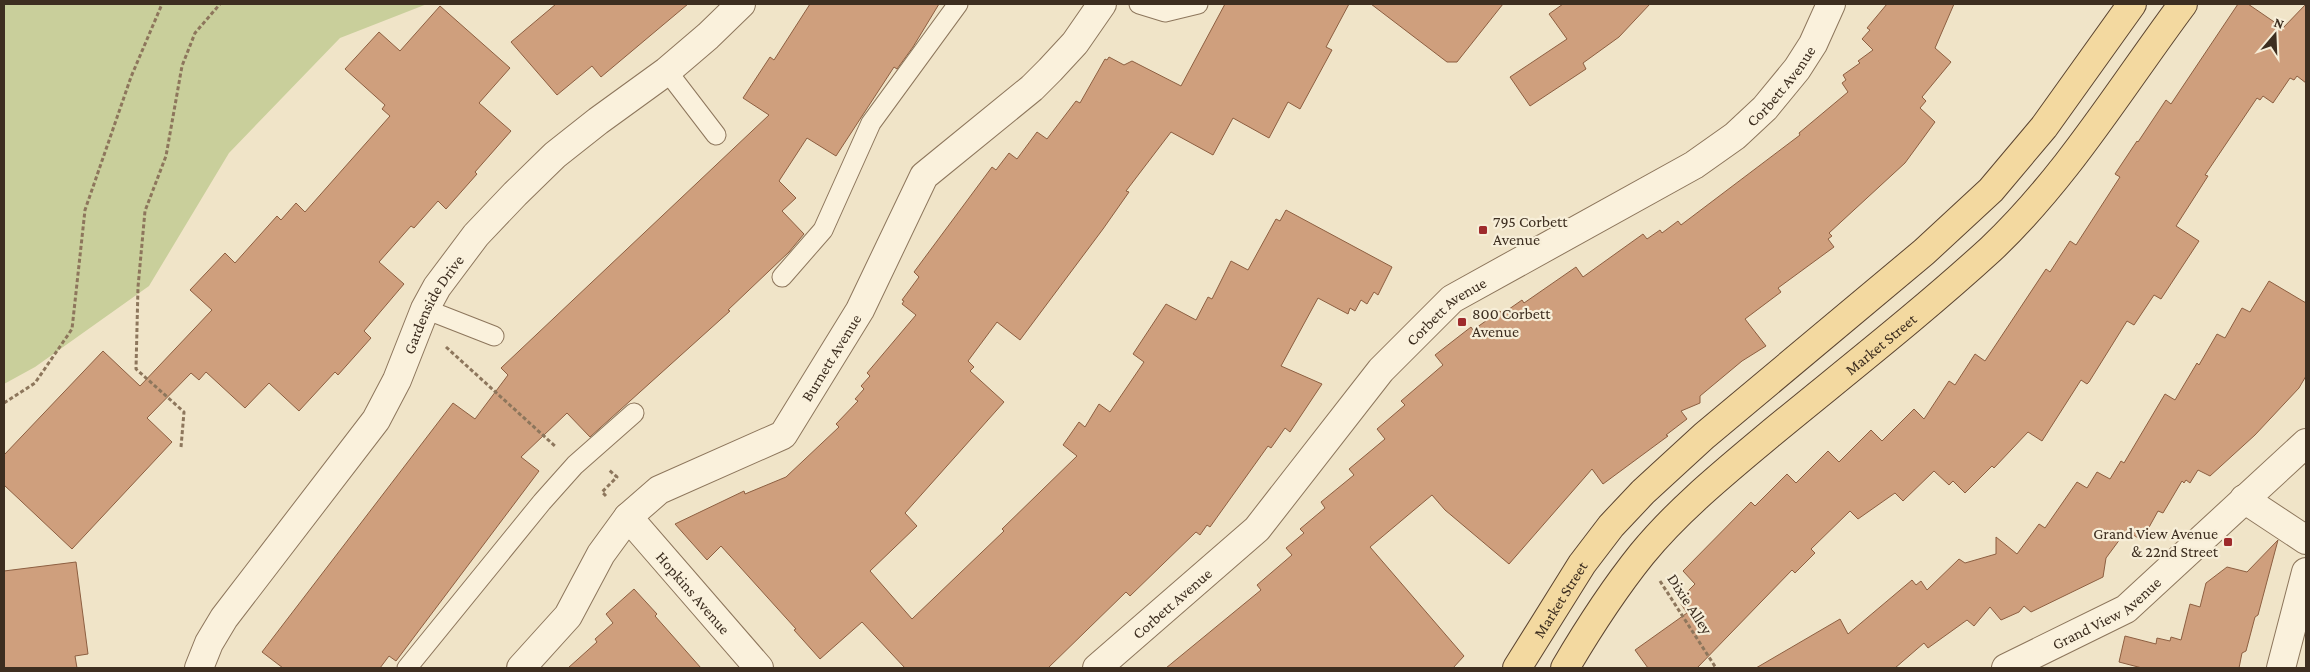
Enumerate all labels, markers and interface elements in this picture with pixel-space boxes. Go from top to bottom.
north arrow [2250,10,2300,60]
text: N [2272,14,2287,32]
street label: Corbett Avenue [1743,42,1818,129]
place label: 795 Corbett Avenue [1493,213,1568,248]
marker: 795 Corbett Avenue [1477,224,1489,236]
street label: Gardenside Drive [400,251,467,356]
street label: Corbett Avenue [1403,273,1489,348]
place label: 800 Corbett Avenue [1472,305,1551,340]
street label: Market Street [1842,309,1920,378]
street label: Burnett Avenue [798,311,864,404]
marker: 800 Corbett Avenue [1456,316,1468,328]
place label: Grand View Avenue & 22nd Street [2093,525,2219,560]
marker: Grand View Avenue & 22nd Street [2222,536,2234,548]
street label: Hopkins Avenue [653,548,734,637]
street label: Market Street [1530,557,1590,641]
street label: Corbett Avenue [1129,564,1215,642]
street label: Dixie Alley [1663,571,1716,638]
street label: Grand View Avenue [2049,573,2164,652]

